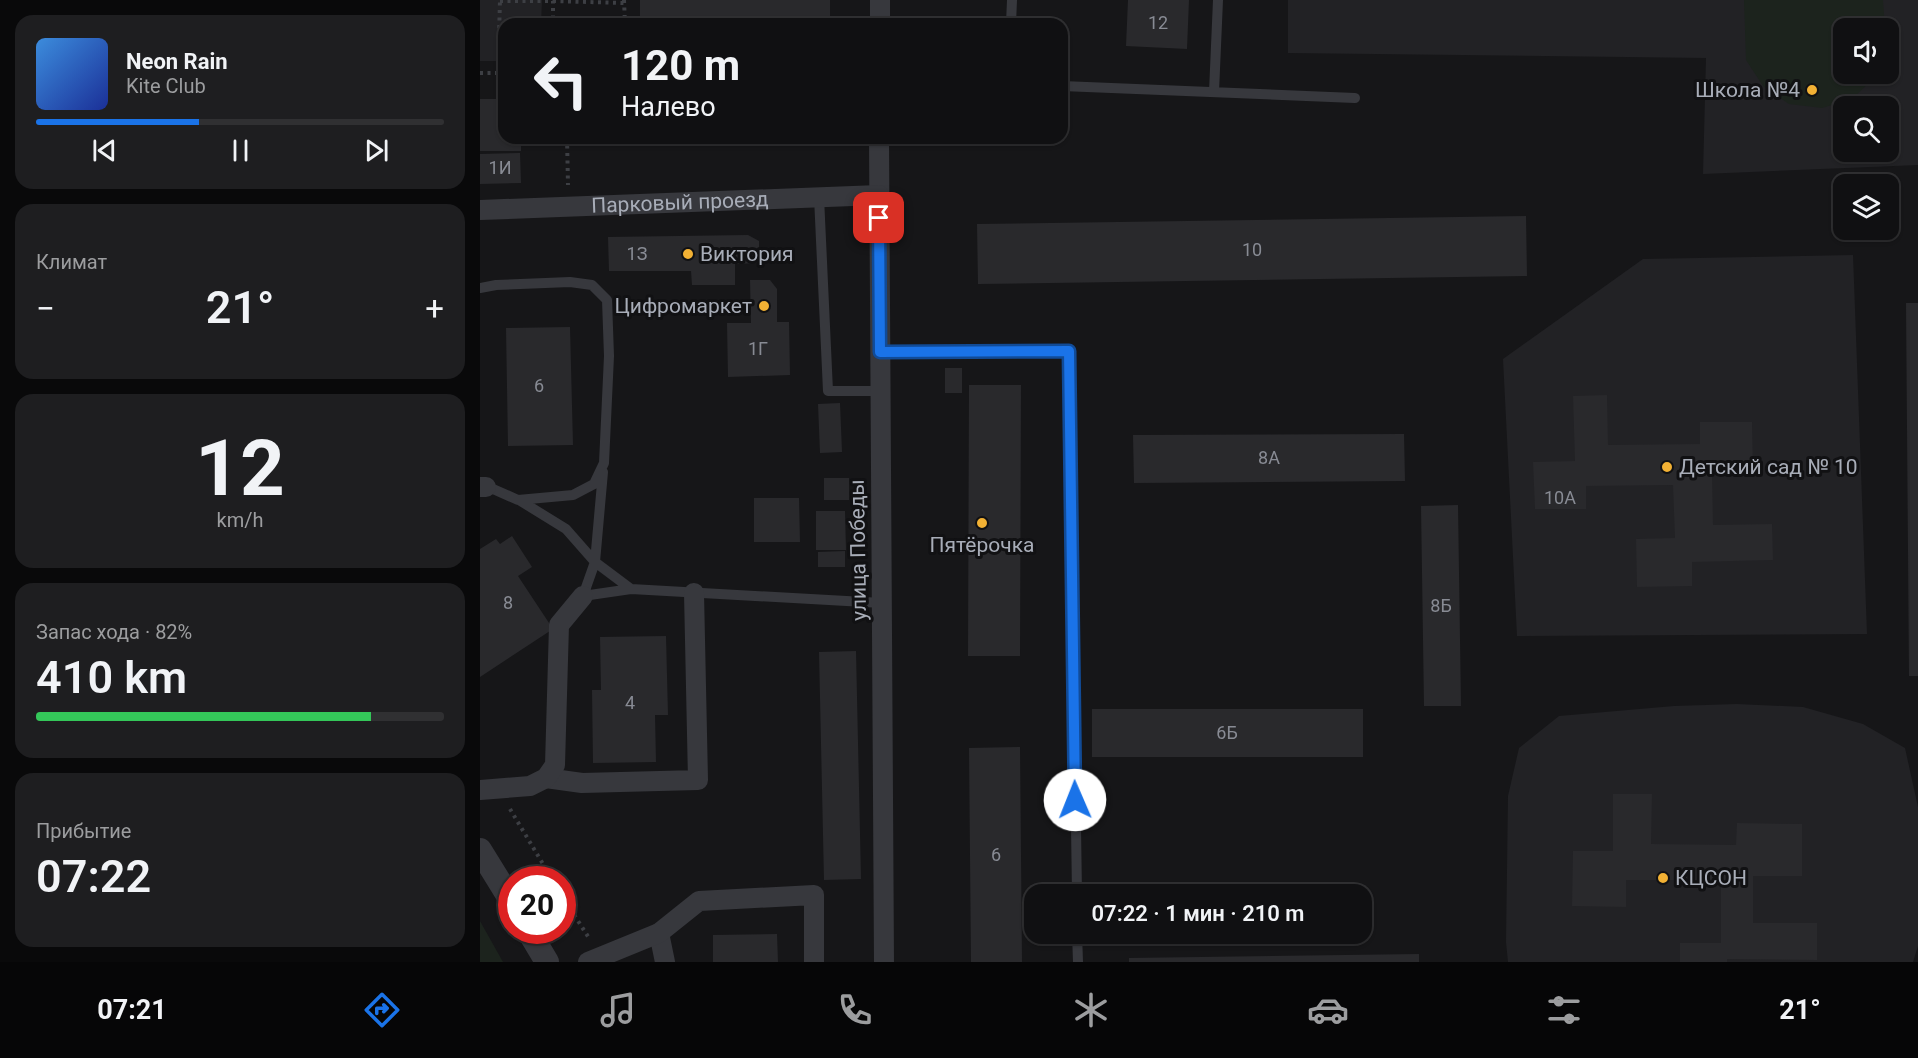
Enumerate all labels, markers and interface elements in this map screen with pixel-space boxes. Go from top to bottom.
house number: 12 [1148,12,1168,33]
map controls [1833,18,1899,240]
button: sound [1833,18,1899,84]
text: 120 m [621,41,740,90]
icon: left [522,42,600,120]
text: Neon Rain [126,49,228,74]
text: Kite Club [126,74,206,98]
place label: Школа №4 [1695,78,1800,102]
marker: Школа №4 [1805,83,1819,97]
text: Налево [621,91,716,123]
button: search [1833,96,1899,162]
icon: previous [88,134,121,167]
icon: pause [224,134,257,167]
icon: next [360,134,393,167]
house number: 1И [489,157,511,178]
button: layers [1833,174,1899,240]
street label: Парковый проезд [591,187,769,218]
pin [853,192,904,243]
icon: arrive [862,201,895,234]
house number: 10 [1242,239,1262,260]
place label: Виктория [700,242,794,266]
house number: 1З [627,243,647,264]
marker: Виктория [681,247,695,261]
text: Климат [36,250,107,274]
text: 21° [206,281,274,334]
text: − [36,289,55,328]
text: + [425,289,444,328]
place label: Цифромаркет [614,294,752,318]
marker: Цифромаркет [757,299,771,313]
house number: 1Г [748,338,768,359]
house number: 6 [534,375,544,396]
text: 12 [195,423,285,514]
house number: 8А [1258,447,1280,468]
place label: Детский сад № 10 [1679,455,1858,479]
marker: Детский сад № 10 [1660,460,1674,474]
street label: улица Победы [845,479,871,621]
house number: 10А [1544,487,1576,508]
text: km/h [217,508,263,532]
marker: Пятёрочка [975,516,989,530]
place label: Пятёрочка [930,533,1034,557]
house number: 8 [503,592,513,613]
house number: 8Б [1430,595,1452,616]
text: Запас хода · 82% [36,620,192,644]
text: 410 km [36,651,187,704]
house number: 4 [625,692,635,713]
house number: 6Б [1216,722,1238,743]
position arrow [1043,768,1107,832]
text: Прибытие [36,819,131,843]
house number: 6 [991,844,1001,865]
text: 07:22 [36,850,151,903]
speed limit sign: 20 [498,866,576,944]
place label: КЦСОН [1675,866,1747,890]
marker: КЦСОН [1656,871,1670,885]
text: 07:22 · 1 мин · 210 m [1092,901,1304,926]
icon: directions [361,989,403,1031]
icon: music [597,989,639,1031]
icon: phone [834,989,876,1031]
icon: climate [1070,989,1112,1031]
icon: car [1307,989,1349,1031]
icon: filters [1543,989,1585,1031]
text: 07:21 [97,994,167,1026]
text: 21° [1779,994,1821,1026]

